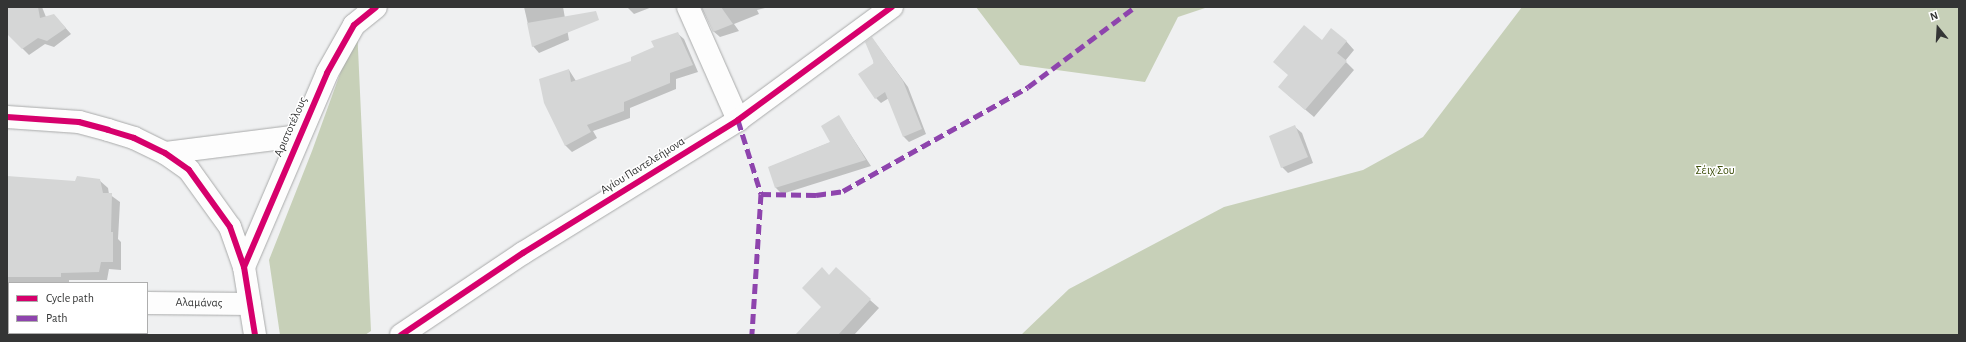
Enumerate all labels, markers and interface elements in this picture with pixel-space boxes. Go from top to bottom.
north arrow [1918,8,1958,48]
text: N [1929,10,1939,23]
street label: Αριστοτέλους [271,95,311,159]
street label: Αγίου Παντελεήμονα [598,134,688,198]
park label: Σέιχ Σου [1695,164,1735,178]
legend [8,282,148,334]
text: Cycle path [46,292,94,304]
street label: Αλαμάνας [175,295,223,311]
text: Path [46,312,68,324]

